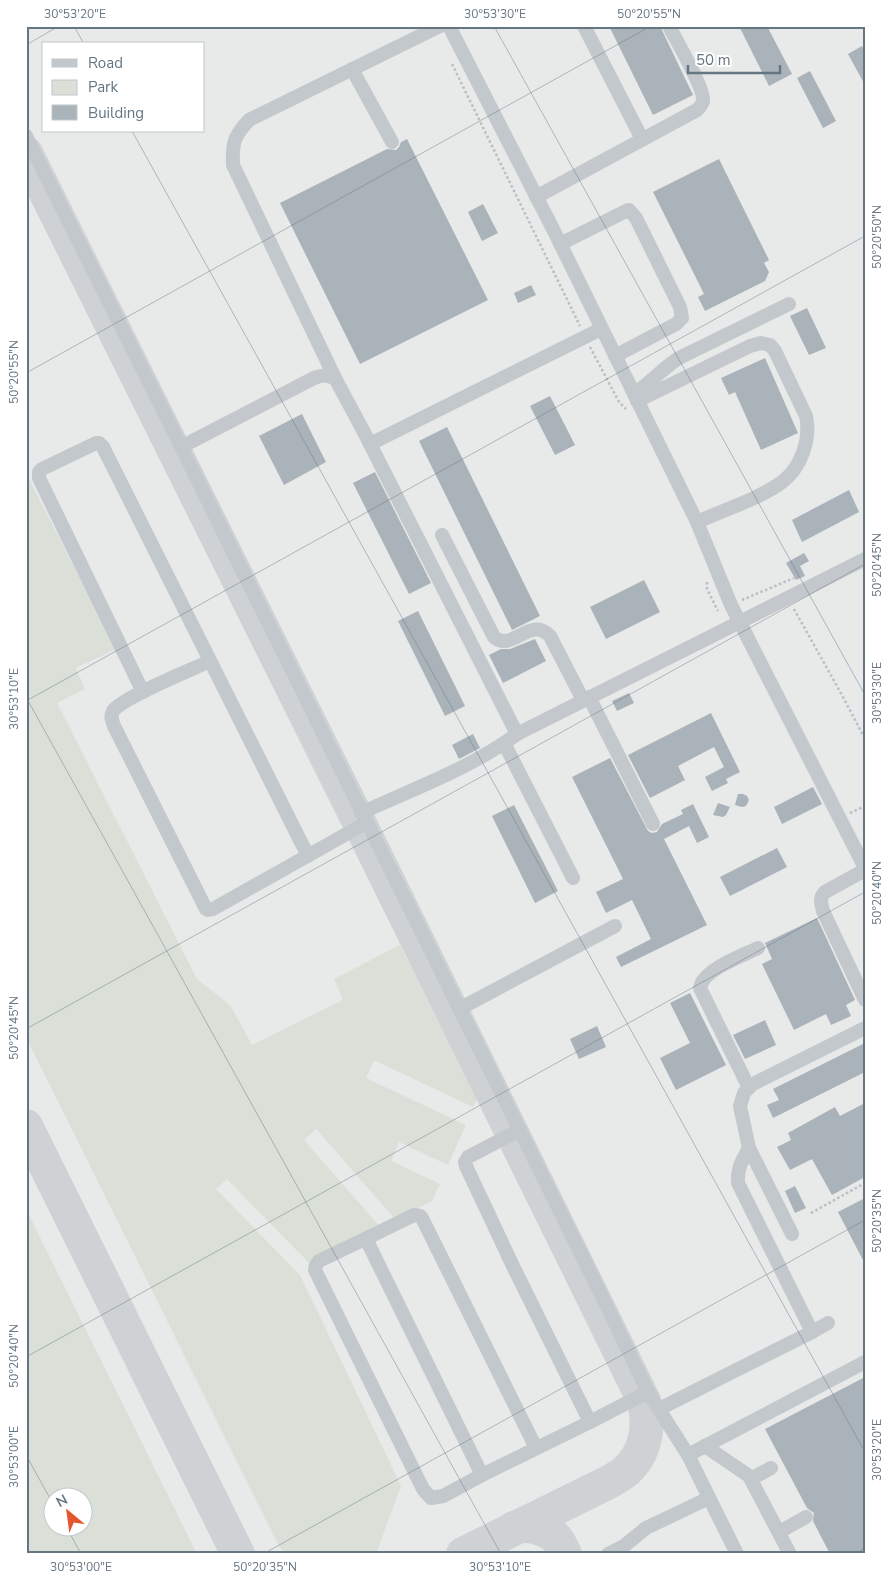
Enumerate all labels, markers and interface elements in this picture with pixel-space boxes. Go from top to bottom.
text: 30°53'20"E [44,6,106,22]
text: 30°53'30"E [464,6,526,22]
text: 50°20'55"N [617,6,681,22]
legend [42,42,205,132]
scale bar [688,42,781,74]
text: 50 m [696,50,731,70]
text: Road [88,53,123,73]
text: Park [88,77,118,97]
text: Building [88,103,144,123]
text: 50°20'50"N [869,205,885,269]
text: 50°20'55"N [6,340,22,404]
text: 50°20'45"N [869,533,885,597]
text: 30°53'30"E [869,662,885,724]
text: 30°53'10"E [6,668,22,730]
text: 50°20'40"N [869,861,885,925]
text: 50°20'45"N [6,996,22,1060]
text: 50°20'35"N [869,1189,885,1253]
text: 50°20'40"N [6,1324,22,1388]
text: 30°53'20"E [869,1419,885,1481]
text: 30°53'00"E [6,1426,22,1488]
north arrow [42,1488,92,1538]
text: N [53,1490,71,1512]
text: 30°53'00"E [50,1559,112,1575]
text: 50°20'35"N [233,1559,297,1575]
text: 30°53'10"E [469,1559,531,1575]

